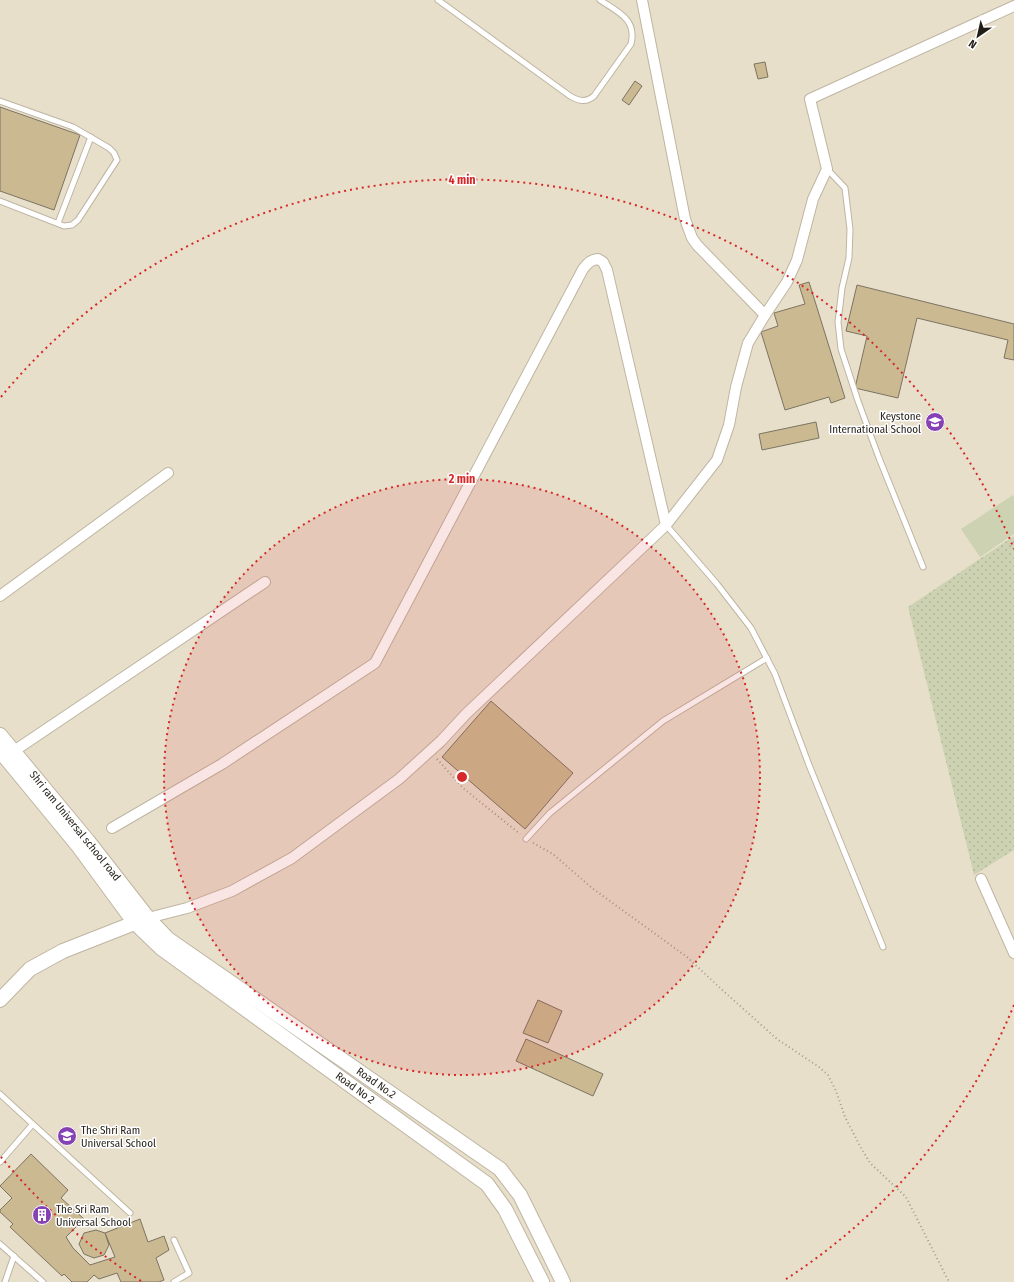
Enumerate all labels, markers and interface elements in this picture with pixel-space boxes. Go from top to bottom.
north arrow [958,16,998,56]
text: N [966,37,979,51]
text: 4 min [448,173,476,187]
place label: Keystone International School [829,410,921,436]
school or university icon: Keystone International School [924,411,946,433]
text: 2 min [448,472,475,486]
street label: Shri ram Universal school road [27,768,123,884]
centre of rings [455,770,469,784]
street label: Road No.2 [354,1065,398,1101]
street label: Road No 2 [333,1069,377,1107]
place label: The Shri Ram Universal School [81,1124,156,1150]
school or university icon: The Shri Ram Universal School [56,1125,78,1147]
place label: The Sri Ram Universal School [56,1203,131,1229]
building icon: The Sri Ram Universal School [31,1204,53,1226]

